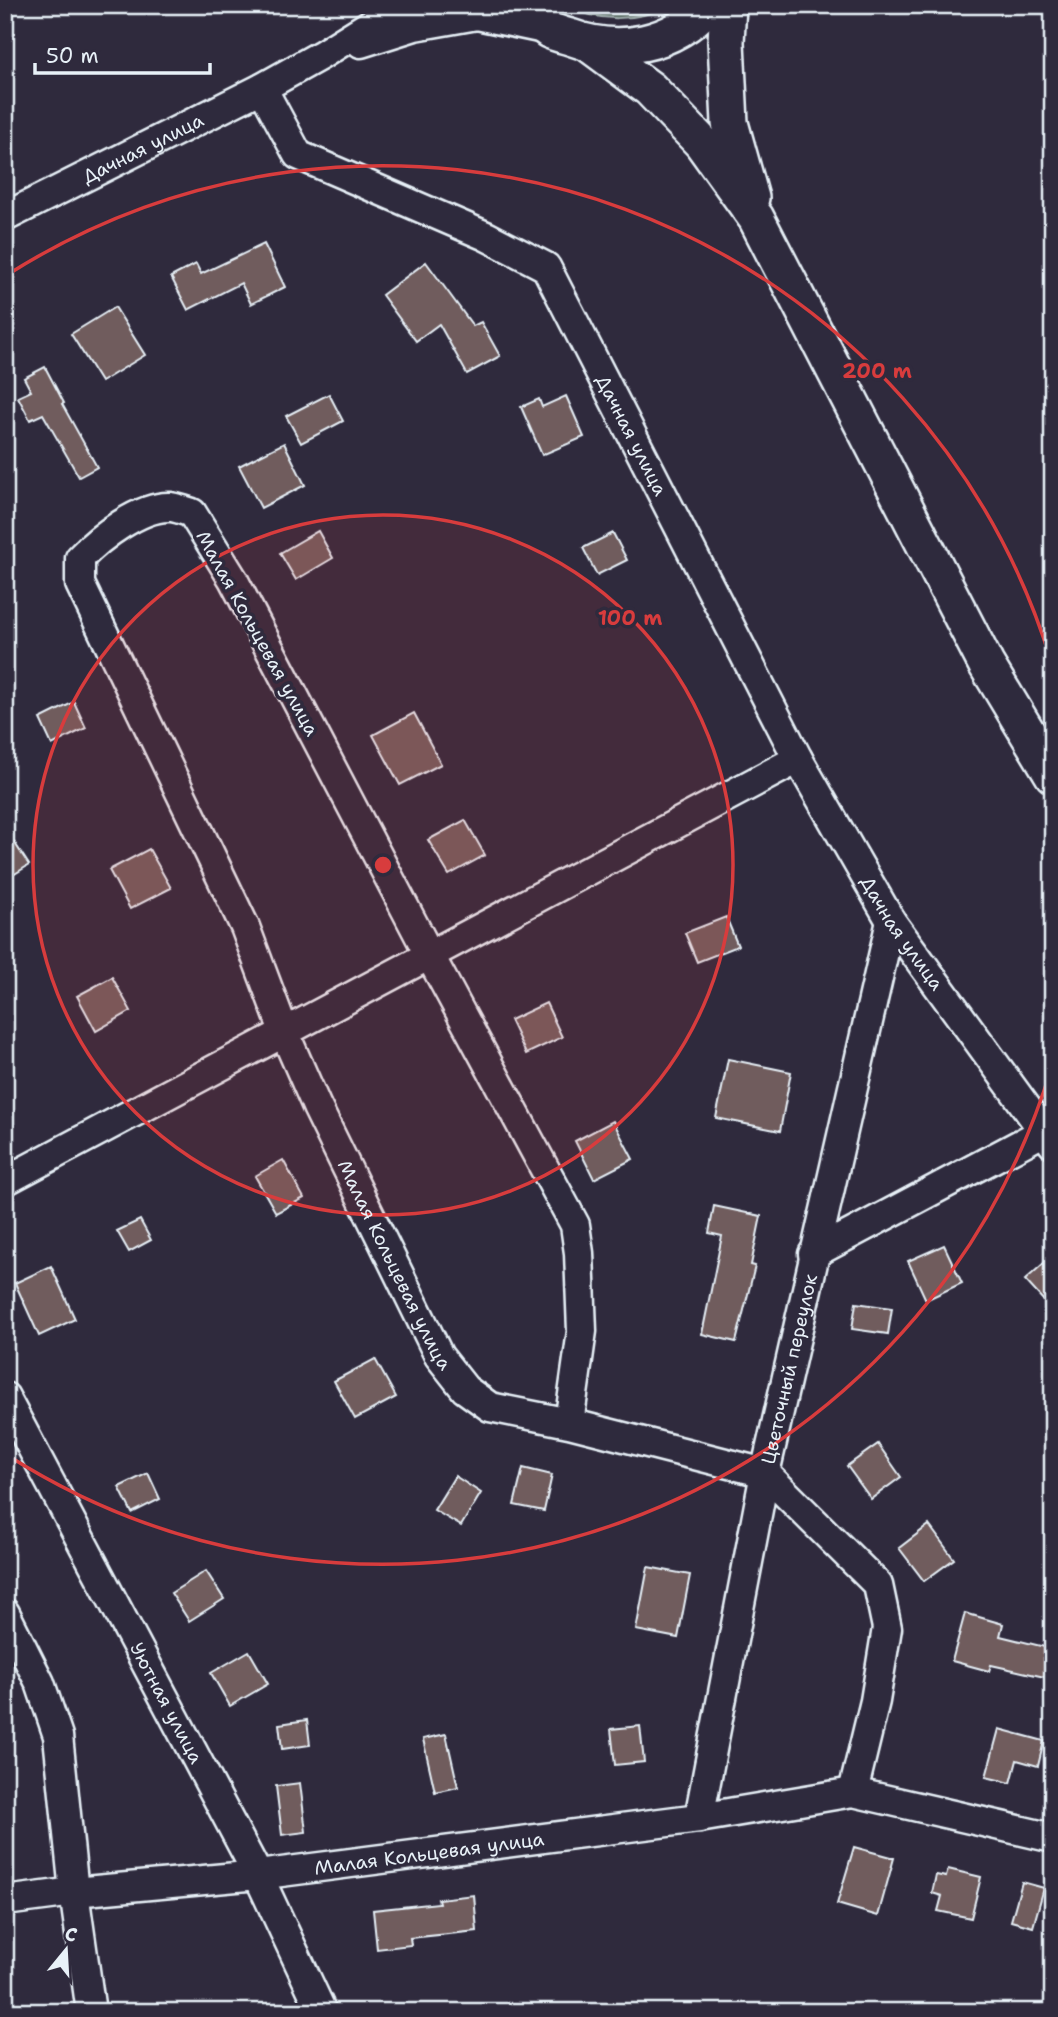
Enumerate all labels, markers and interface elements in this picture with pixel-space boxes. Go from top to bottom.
scale bar [35,32,210,76]
text: 50 m [46,42,99,70]
street label: Дачная улица [78,107,208,189]
text: 200 m [842,357,912,385]
street label: Дачная улица [590,370,673,500]
street label: Малая Кольцевая улица [191,526,325,741]
text: 100 m [598,604,662,632]
centre of rings [371,853,395,877]
street label: Дачная улица [855,871,949,996]
street label: Малая Кольцевая улица [332,1156,457,1375]
street label: Цветочный переулок [755,1272,823,1466]
street label: Уютная улица [124,1638,209,1768]
street label: Малая Кольцевая улица [313,1826,546,1881]
north arrow [32,1916,102,1986]
text: С [62,1921,81,1948]

